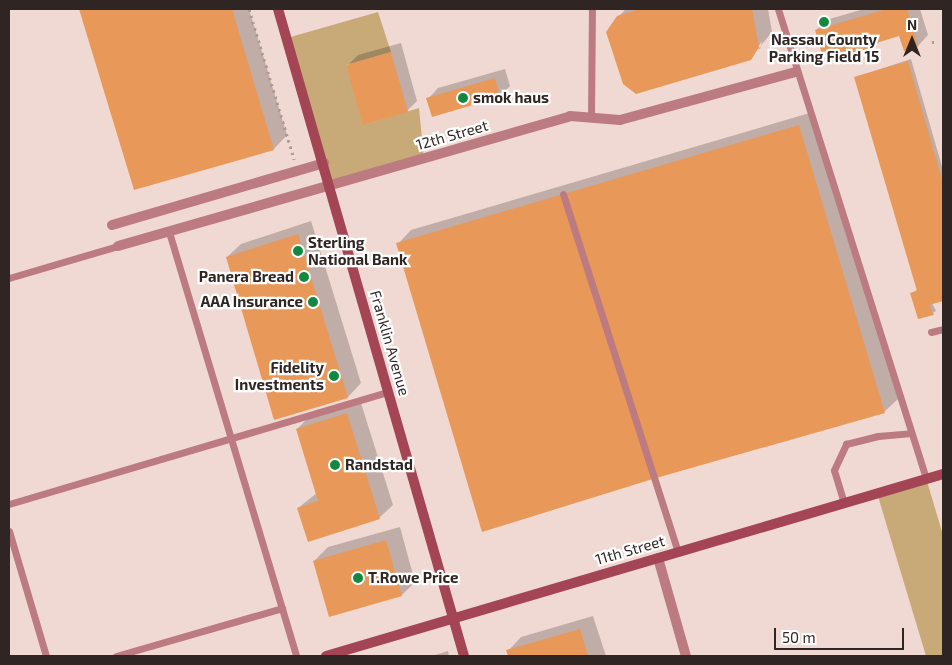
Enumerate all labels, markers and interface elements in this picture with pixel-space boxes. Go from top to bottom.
north arrow [887,15,937,65]
marker: Nassau County Parking Field 15 [818,16,830,28]
text: N [907,16,917,33]
place label: Nassau County Parking Field 15 [769,30,879,65]
place label: smok haus [473,89,549,107]
marker: smok haus [457,92,469,104]
street label: 12th Street [414,116,490,154]
place label: Sterling National Bank [308,233,408,268]
marker: Sterling National Bank [292,245,304,257]
place label: Panera Bread [199,268,294,286]
marker: Panera Bread [298,271,310,283]
street label: Franklin Avenue [366,288,414,398]
place label: AAA Insurance [200,293,303,311]
marker: AAA Insurance [307,296,319,308]
place label: Fidelity Investments [235,358,324,393]
marker: Fidelity Investments [328,370,340,382]
place label: Randstad [345,456,413,474]
marker: Randstad [329,459,341,471]
street label: 11th Street [593,532,667,568]
place label: T.Rowe Price [368,569,458,587]
marker: T.Rowe Price [352,572,364,584]
scale bar [777,618,907,650]
text: 50 m [782,628,816,646]

